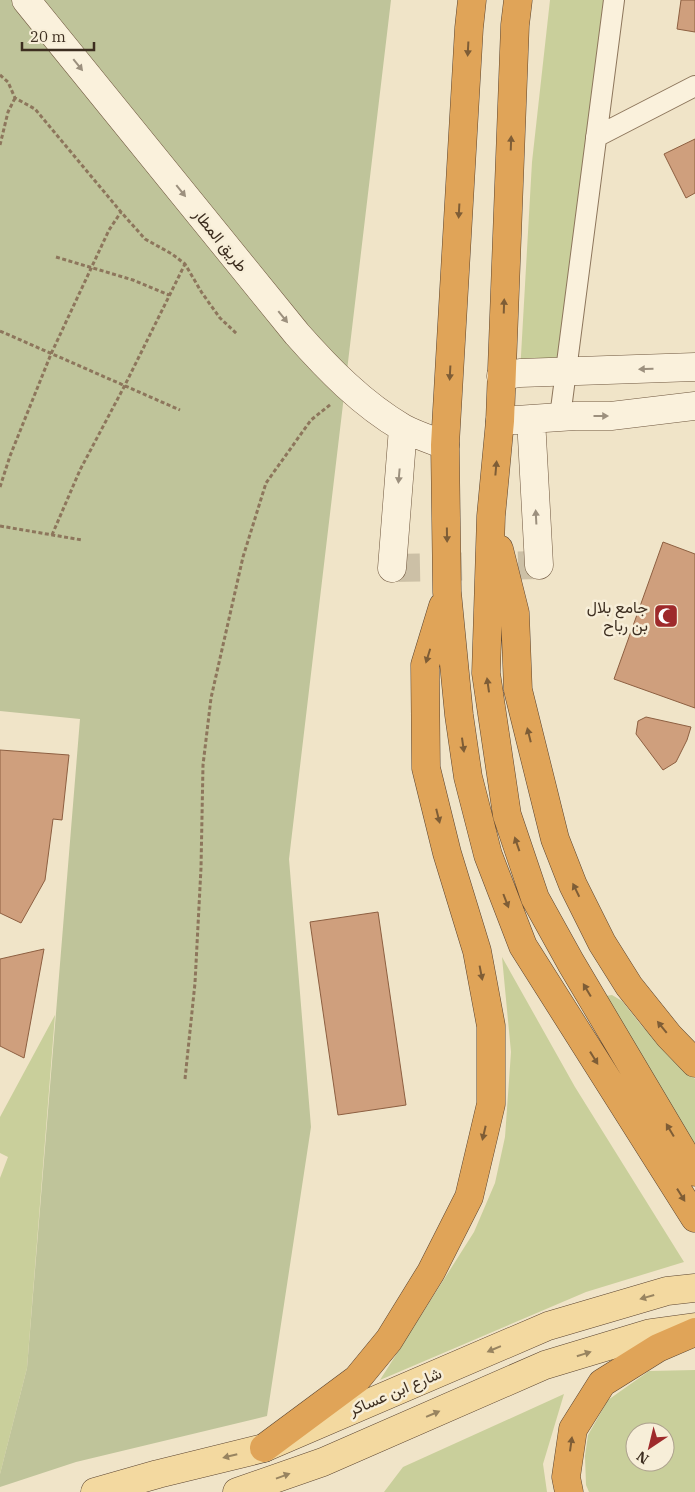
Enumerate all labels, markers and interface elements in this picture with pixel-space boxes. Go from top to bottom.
scale bar [22,20,95,52]
text: 20 m [30,27,66,46]
one-way arrow [464,41,472,57]
one-way arrow [73,58,84,71]
one-way arrow [507,135,515,151]
one-way arrow [175,185,186,198]
one-way arrow [454,203,462,219]
street label: طريق المطار [188,204,253,276]
one-way arrow [500,297,508,313]
one-way arrow [278,311,289,324]
one-way arrow [445,365,453,381]
one-way arrow [638,365,654,373]
one-way arrow [593,412,609,420]
one-way arrow [492,460,500,476]
one-way arrow [395,469,403,485]
one-way arrow [532,508,540,524]
one-way arrow [443,528,451,544]
place label: جامع بلال بن رباح [587,597,648,637]
mosque icon: جامع بلال بن رباح [653,603,679,629]
one-way arrow [423,648,431,663]
one-way arrow [484,676,492,692]
one-way arrow [525,728,533,743]
one-way arrow [460,737,468,753]
one-way arrow [434,809,442,824]
one-way arrow [513,837,520,852]
one-way arrow [572,883,580,897]
one-way arrow [503,894,510,909]
one-way arrow [478,965,486,981]
one-way arrow [583,984,592,997]
one-way arrow [657,1021,668,1034]
one-way arrow [589,1051,598,1064]
one-way arrow [666,1123,675,1136]
one-way arrow [480,1126,488,1141]
one-way arrow [676,1189,685,1202]
one-way arrow [640,1293,655,1301]
one-way arrow [487,1346,501,1354]
one-way arrow [576,1349,591,1357]
street label: شارع ابن عساكر [345,1362,445,1422]
one-way arrow [426,1409,440,1417]
north arrow [625,1422,675,1472]
one-way arrow [567,1436,575,1452]
text: N [633,1447,652,1468]
one-way arrow [222,1452,237,1460]
one-way arrow [276,1472,291,1480]

